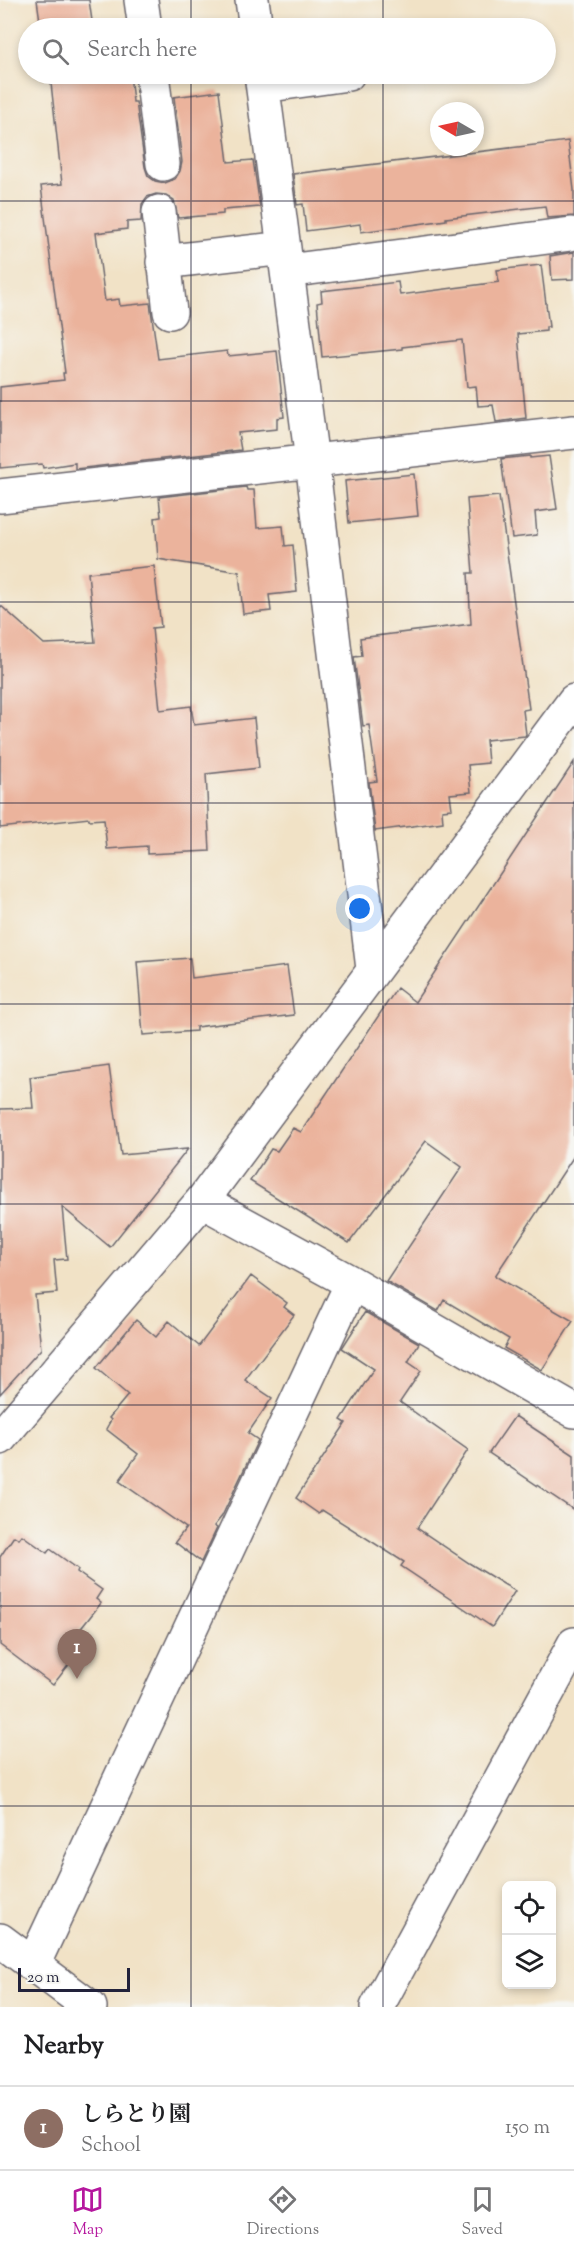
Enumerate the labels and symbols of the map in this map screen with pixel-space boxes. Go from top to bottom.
north arrow [430,102,484,156]
your location [345,894,374,923]
pin: 1 [58,1630,97,1679]
scale bar [18,1965,130,1992]

